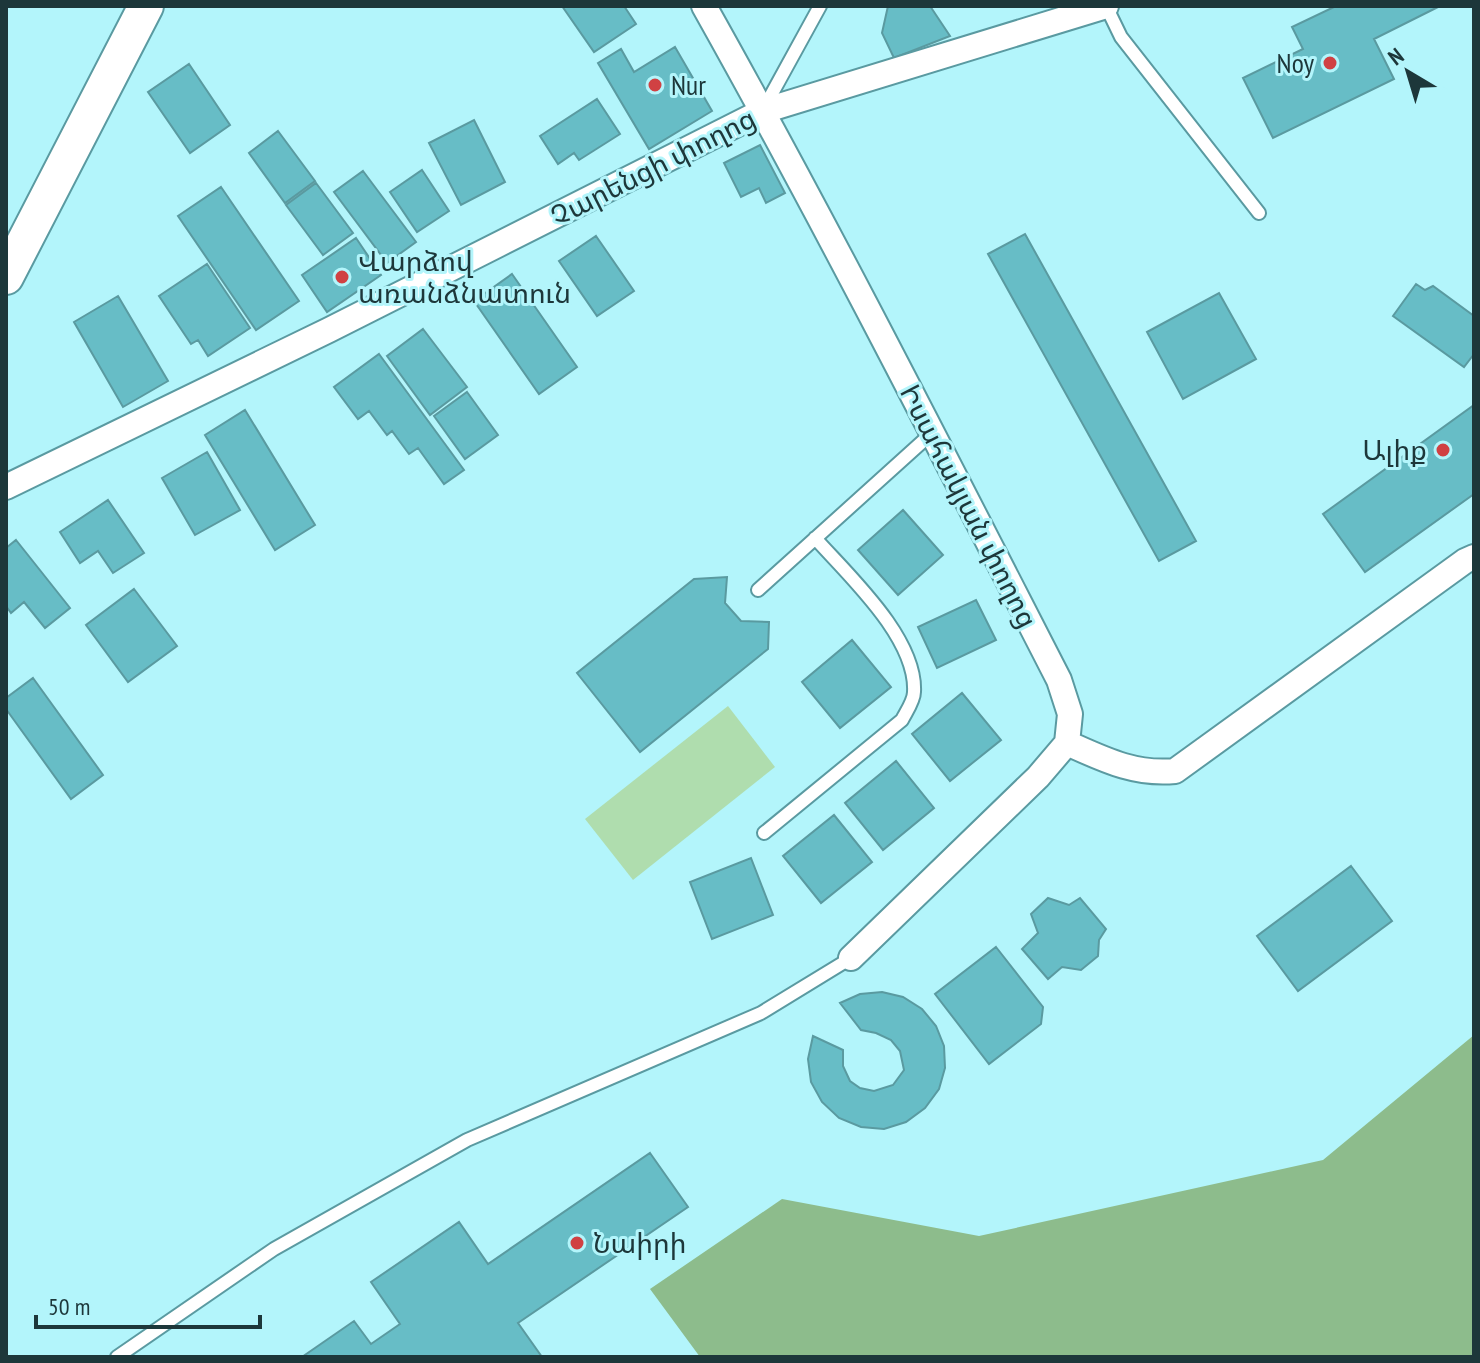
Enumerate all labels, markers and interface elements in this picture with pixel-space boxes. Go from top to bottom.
north arrow [1368,32,1448,112]
text: N [1382,42,1409,71]
place label: Noy [1277,44,1314,81]
marker: Noy [1321,54,1339,72]
place label: Nur [671,66,706,103]
marker: Nur [646,76,664,94]
street label: Չարենցի փողոց [544,99,762,234]
place label: Վարձով առանձնատուն [358,242,571,311]
marker: Վարձով առանձնատուն [333,268,351,286]
street label: Իսահակյան փողոց [892,378,1047,634]
place label: Ալիք [1362,431,1427,468]
marker: Ալիք [1434,441,1452,459]
place label: Նաիրի [593,1224,687,1261]
marker: Նաիրի [568,1234,586,1252]
scale bar [36,1279,260,1329]
text: 50 m [48,1291,90,1322]

